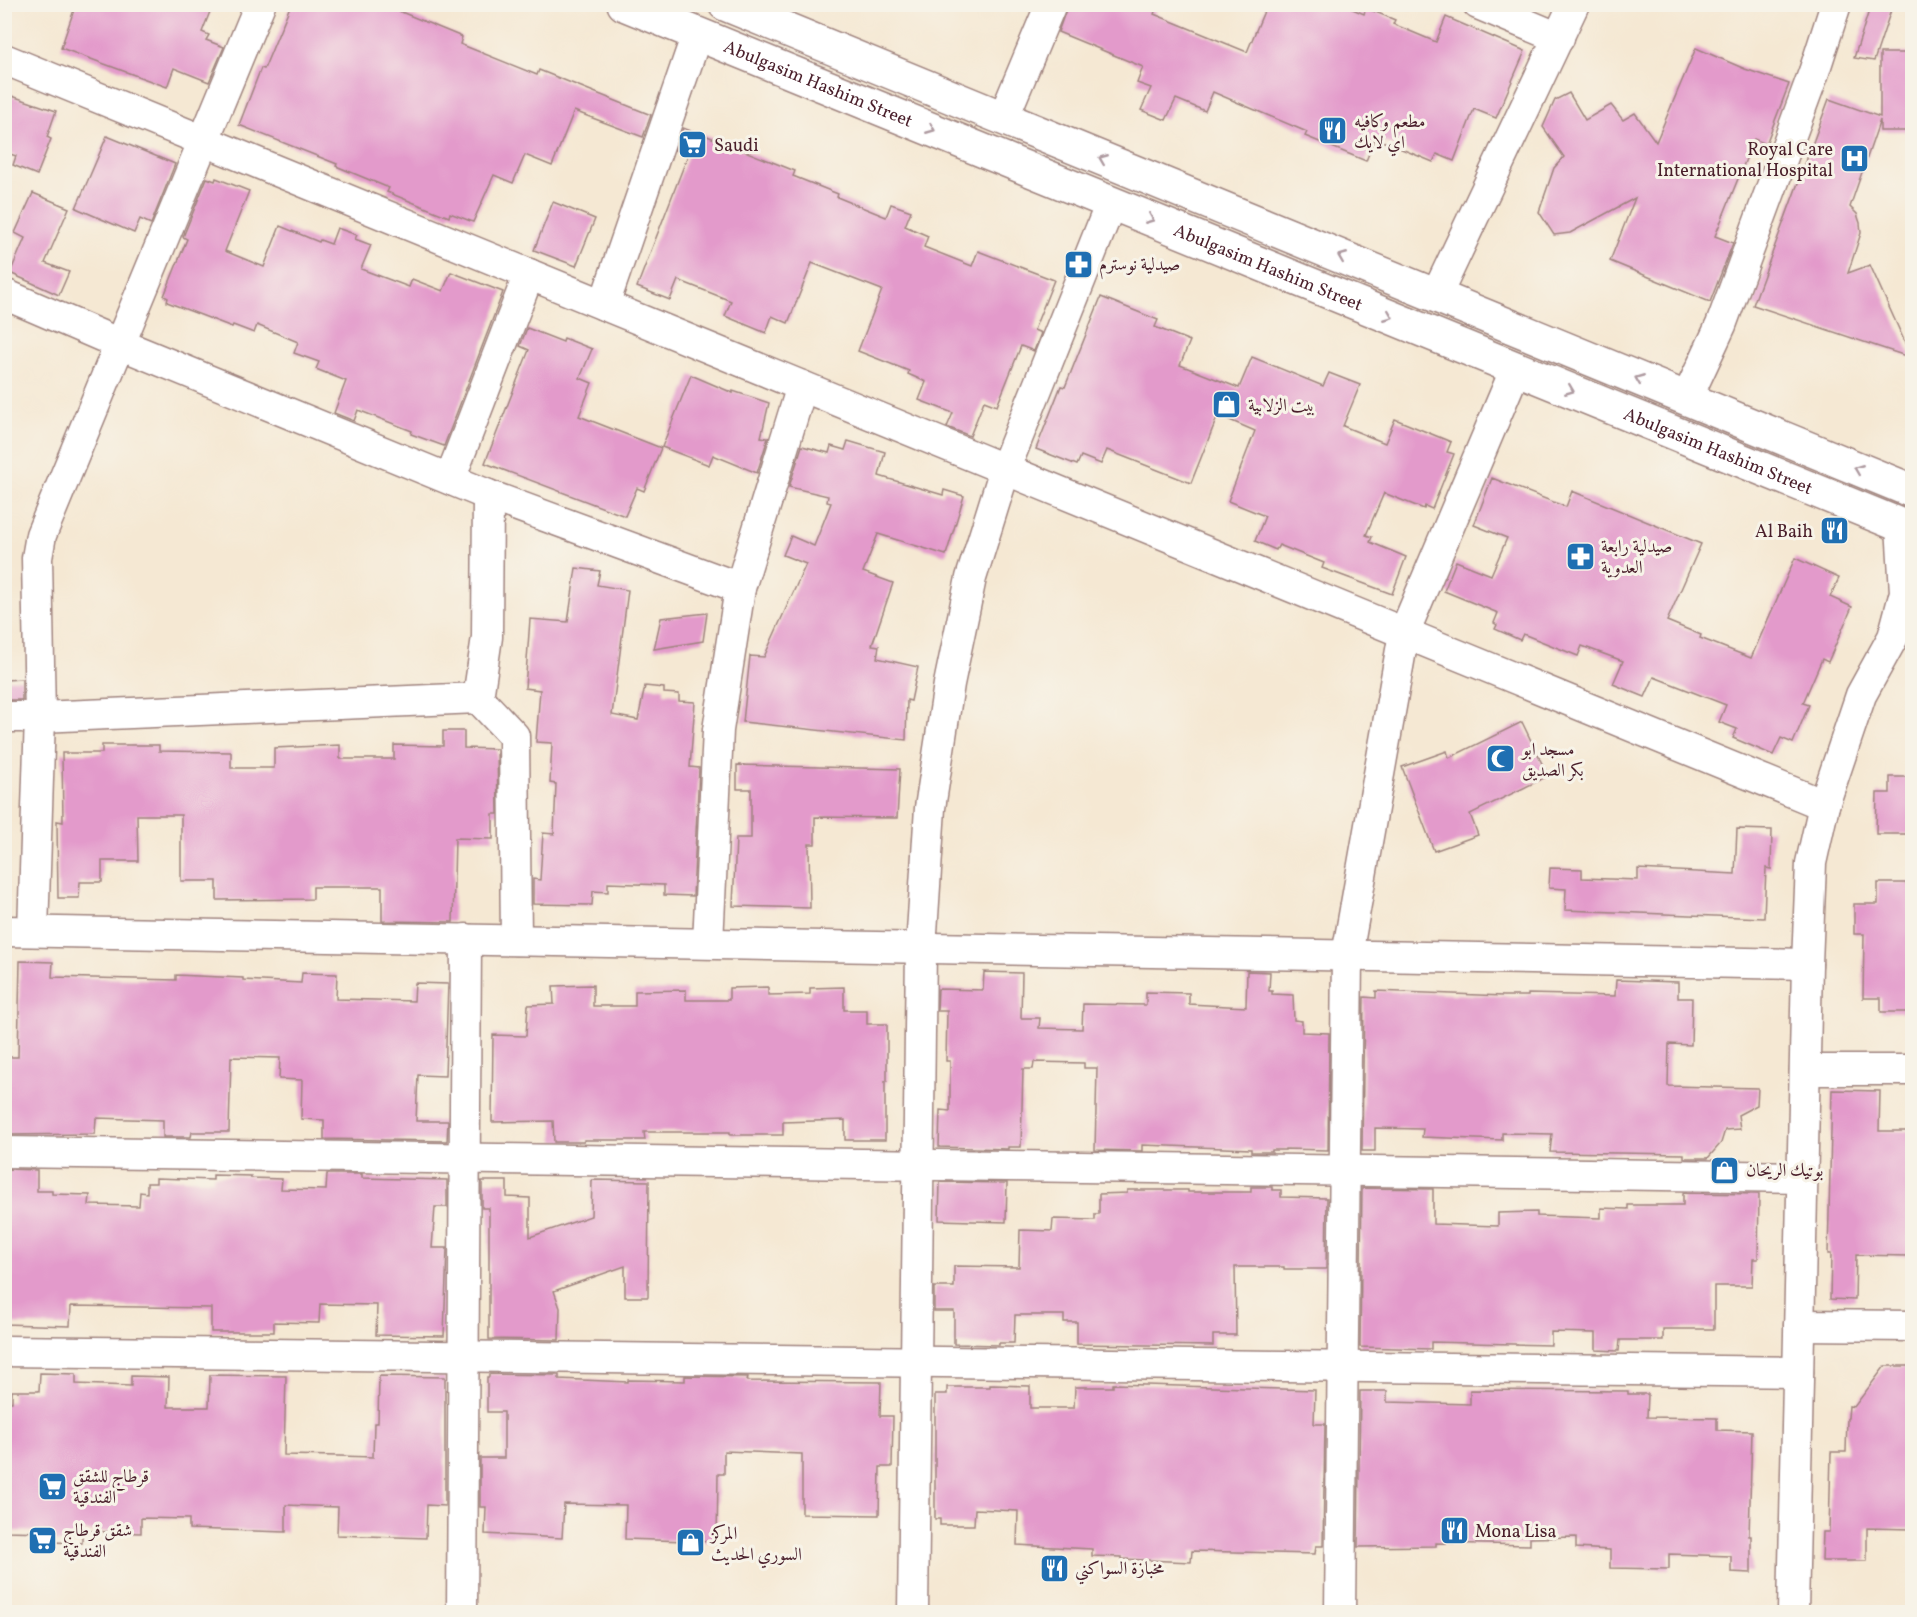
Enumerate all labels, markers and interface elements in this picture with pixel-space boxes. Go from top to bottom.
street label: Abulgasim Hashim Street [720,35,916,135]
place label: مطعم وكافيه اي لايك [1354,110,1426,157]
restaurant icon: مطعم وكافيه اي لايك [1317,115,1349,147]
one-way arrow [924,122,935,134]
supermarket icon: Saudi [677,129,709,161]
place label: Saudi [714,134,759,159]
place label: Royal Care International Hospital [1657,138,1833,184]
hospital icon: Royal Care International Hospital [1838,143,1870,175]
one-way arrow [1098,154,1109,167]
one-way arrow [1144,212,1155,224]
street label: Abulgasim Hashim Street [1169,219,1366,318]
pharmacy icon: صيدلية نوسترم [1062,248,1094,280]
one-way arrow [1337,252,1348,264]
place label: صيدلية نوسترم [1099,253,1180,280]
one-way arrow [1383,309,1394,321]
one-way arrow [1634,374,1645,386]
one-way arrow [1563,383,1574,395]
shop icon: بيت الزلابية [1211,389,1243,421]
place label: بيت الزلابية [1248,394,1315,419]
street label: Abulgasim Hashim Street [1619,402,1816,502]
one-way arrow [1854,464,1865,476]
restaurant icon: Al Baih [1818,515,1850,547]
place label: Al Baih [1755,520,1813,545]
place label: صيدلية رابعة العدوية [1601,535,1672,581]
pharmacy icon: صيدلية رابعة العدوية [1564,540,1596,572]
place label: مسجد ابو بكر الصديق [1520,738,1584,784]
mosque icon: مسجد ابو بكر الصديق [1485,743,1517,775]
shop icon: بوتيك الريحان [1709,1154,1741,1186]
place label: بوتيك الريحان [1746,1159,1823,1184]
place label: قرطاج للشقق الفندقية [73,1465,149,1511]
supermarket icon: قرطاج للشقق الفندقية [36,1470,68,1502]
restaurant icon: Mona Lisa [1438,1515,1470,1547]
place label: شقق قرطاج الفندقية [63,1519,132,1565]
place label: Mona Lisa [1475,1520,1556,1545]
place label: المركز السوري الحديث [709,1522,802,1569]
supermarket icon: شقق قرطاج الفندقية [26,1524,58,1556]
shop icon: المركز السوري الحديث [674,1527,706,1559]
restaurant icon: مخبازة السواكني [1038,1552,1070,1584]
place label: مخبازة السواكني [1075,1557,1164,1585]

